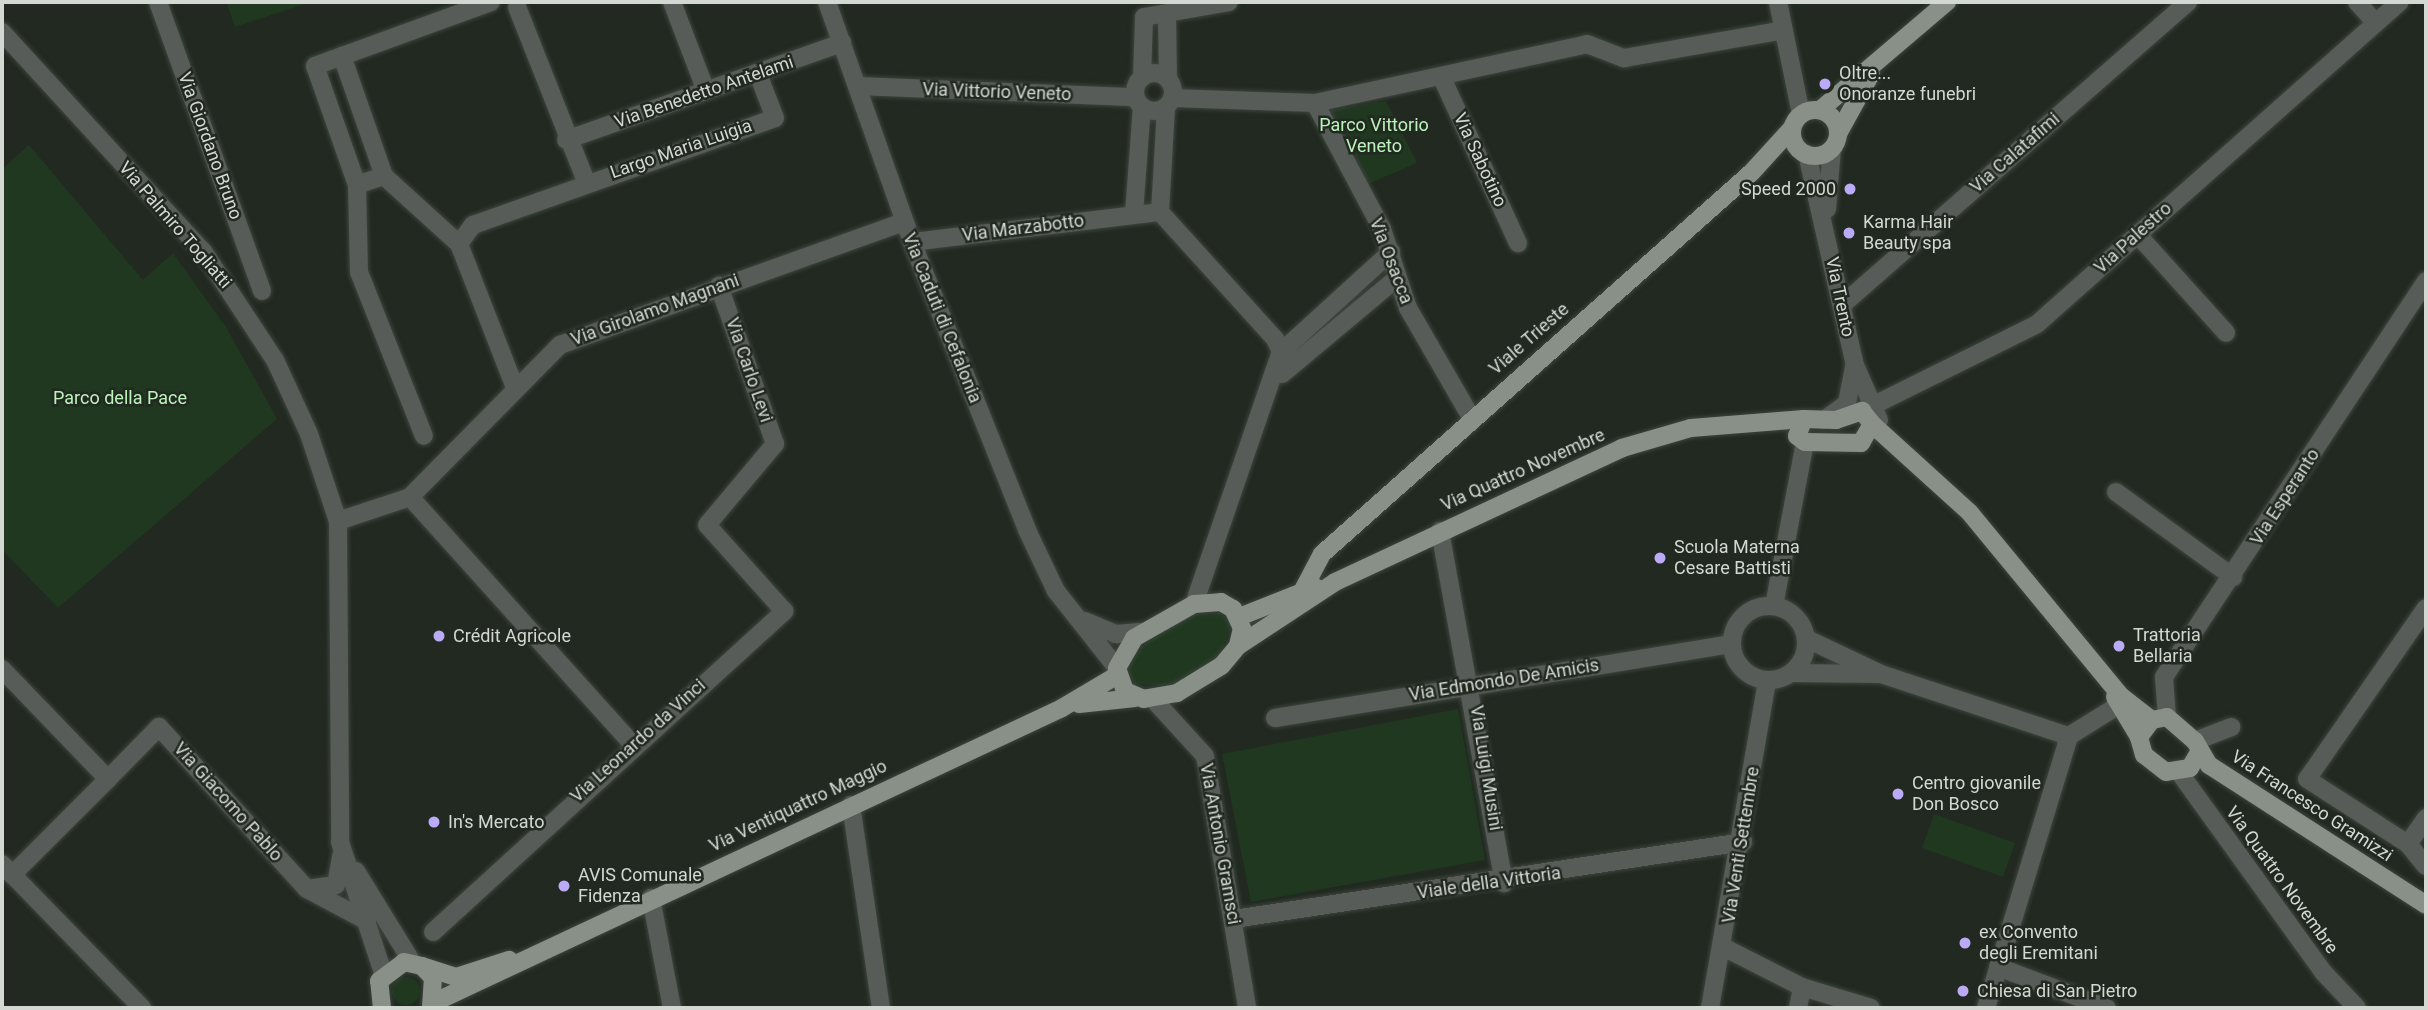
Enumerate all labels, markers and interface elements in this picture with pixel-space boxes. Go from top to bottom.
street label: Via Benedetto Antelami [612,51,796,133]
place label: Oltre... Onoranze funebri [1839,63,1976,106]
street label: Via Giordano Bruno [173,69,247,223]
marker: Oltre... Onoranze funebri [1817,76,1833,92]
street label: Via Vittorio Veneto [922,79,1072,105]
street label: Via Calatafimi [1966,108,2064,198]
street label: Via Sabotino [1449,109,1511,211]
street label: Largo Maria Luigia [607,115,755,183]
park label: Parco Vittorio Veneto [1319,115,1429,158]
street label: Via Palmiro Togliatti [114,157,236,293]
place label: Speed 2000 [1741,178,1836,200]
marker: Speed 2000 [1842,181,1858,197]
street label: Via Palestro [2090,198,2176,278]
street label: Via Marzabotto [961,210,1085,246]
place label: Karma Hair Beauty spa [1863,212,1953,255]
street label: Via Osacca [1365,215,1417,307]
marker: Karma Hair Beauty spa [1841,225,1857,241]
street label: Via Caduti di Cefalonia [898,230,986,406]
street label: Via Trento [1821,255,1859,339]
street label: Via Girolamo Magnani [568,270,742,350]
street label: Viale Trieste [1485,298,1573,380]
street label: Via Carlo Levi [721,315,777,425]
park label: Parco della Pace [53,387,187,409]
street label: Via Quattro Novembre [1438,424,1608,516]
street label: Via Esperanto [2246,445,2324,549]
place label: Scuola Materna Cesare Battisti [1674,537,1800,580]
marker: Scuola Materna Cesare Battisti [1652,550,1668,566]
place label: Crédit Agricole [453,625,571,647]
place label: Trattoria Bellaria [2133,625,2201,668]
marker: Crédit Agricole [431,628,447,644]
marker: Trattoria Bellaria [2111,638,2127,654]
street label: Via Edmondo De Amicis [1407,654,1601,706]
street label: Via Leonardo da Vinci [566,675,710,807]
street label: Via Luigi Musini [1465,704,1507,832]
street label: Via Giacomo Pablo [169,738,287,866]
street label: Via Francesco Gramizzi [2227,746,2397,866]
street label: Via Ventiquattro Maggio [706,755,890,857]
street label: Via Antonio Gramsci [1195,762,1245,926]
street label: Via Venti Settembre [1718,765,1764,925]
place label: Centro giovanile Don Bosco [1912,773,2041,816]
marker: Centro giovanile Don Bosco [1890,786,1906,802]
street label: Via Quattro Novembre [2221,802,2343,958]
place label: In's Mercato [448,811,545,833]
marker: In's Mercato [426,814,442,830]
street label: Viale della Vittoria [1416,862,1562,904]
place label: AVIS Comunale Fidenza [578,865,702,908]
marker: AVIS Comunale Fidenza [556,878,572,894]
place label: ex Convento degli Eremitani [1979,922,2098,964]
marker: ex Convento degli Eremitani [1957,935,1973,951]
place label: Chiesa di San Pietro [1977,980,2137,1002]
marker: Chiesa di San Pietro [1955,983,1971,999]

